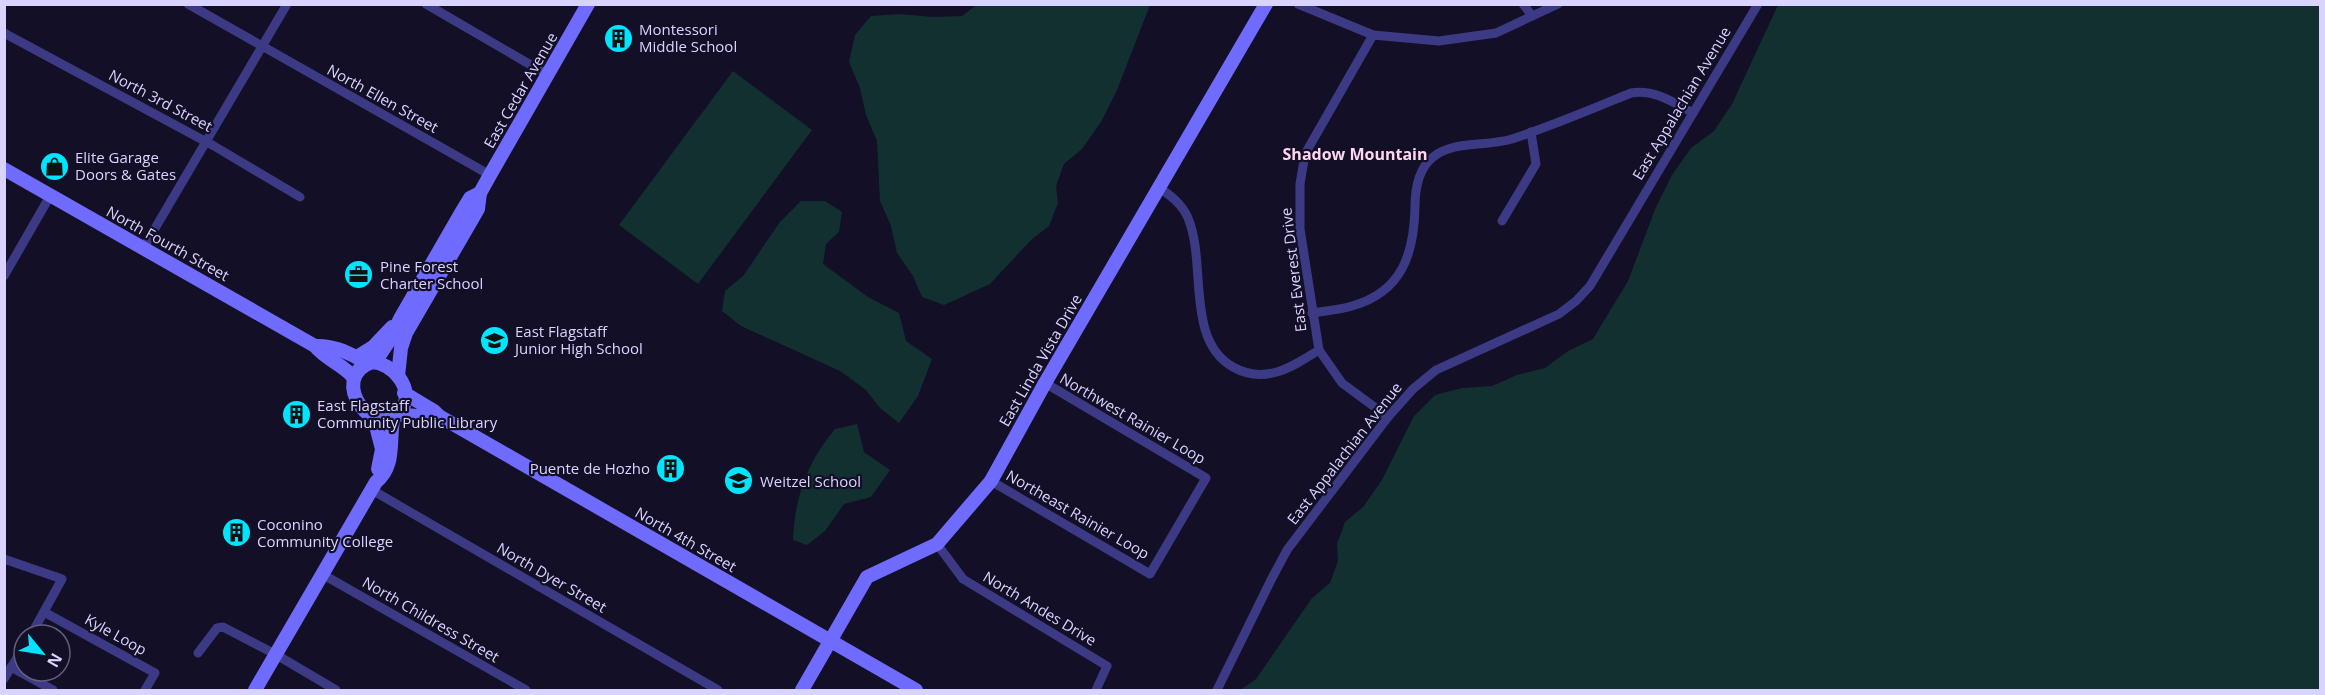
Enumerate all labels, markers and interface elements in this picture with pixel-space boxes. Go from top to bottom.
place label: Montessori Middle School [639,19,737,56]
building icon: Montessori Middle School [602,22,634,54]
street label: East Appalachian Avenue [1627,23,1735,183]
street label: East Cedar Avenue [479,28,561,152]
street label: North Ellen Street [324,59,442,137]
street label: North 3rd Street [106,64,216,136]
district label: Shadow Mountain [1283,143,1427,165]
place label: Elite Garage Doors & Gates [75,147,176,184]
shop icon: Elite Garage Doors & Gates [38,150,70,182]
street label: North Fourth Street [103,201,233,285]
street label: East Everest Drive [1275,207,1311,333]
place label: Pine Forest Charter School [380,256,483,293]
office icon: Pine Forest Charter School [343,259,375,291]
street label: East Linda Vista Drive [994,290,1086,430]
place label: East Flagstaff Junior High School [513,321,643,358]
school or university icon: East Flagstaff Junior High School [478,324,510,356]
street label: Northwest Rainier Loop [1056,368,1210,468]
street label: East Appalachian Avenue [1282,378,1406,528]
place label: East Flagstaff Community Public Library [317,395,498,432]
building icon: East Flagstaff Community Public Library [280,398,312,430]
building icon: Puente de Hozho [655,452,687,484]
place label: Puente de Hozho [530,458,650,478]
school or university icon: Weitzel School [723,465,755,497]
street label: Northeast Rainier Loop [1003,465,1153,563]
place label: Weitzel School [760,471,861,491]
street label: North 4th Street [632,502,740,576]
place label: Coconino Community College [257,514,393,551]
building icon: Coconino Community College [220,517,252,549]
street label: North Dyer Street [493,537,611,617]
street label: North Andes Drive [980,566,1100,650]
street label: North Childress Street [359,572,503,666]
street label: Kyle Loop [81,609,151,659]
north arrow [12,623,72,683]
text: N [42,649,68,672]

